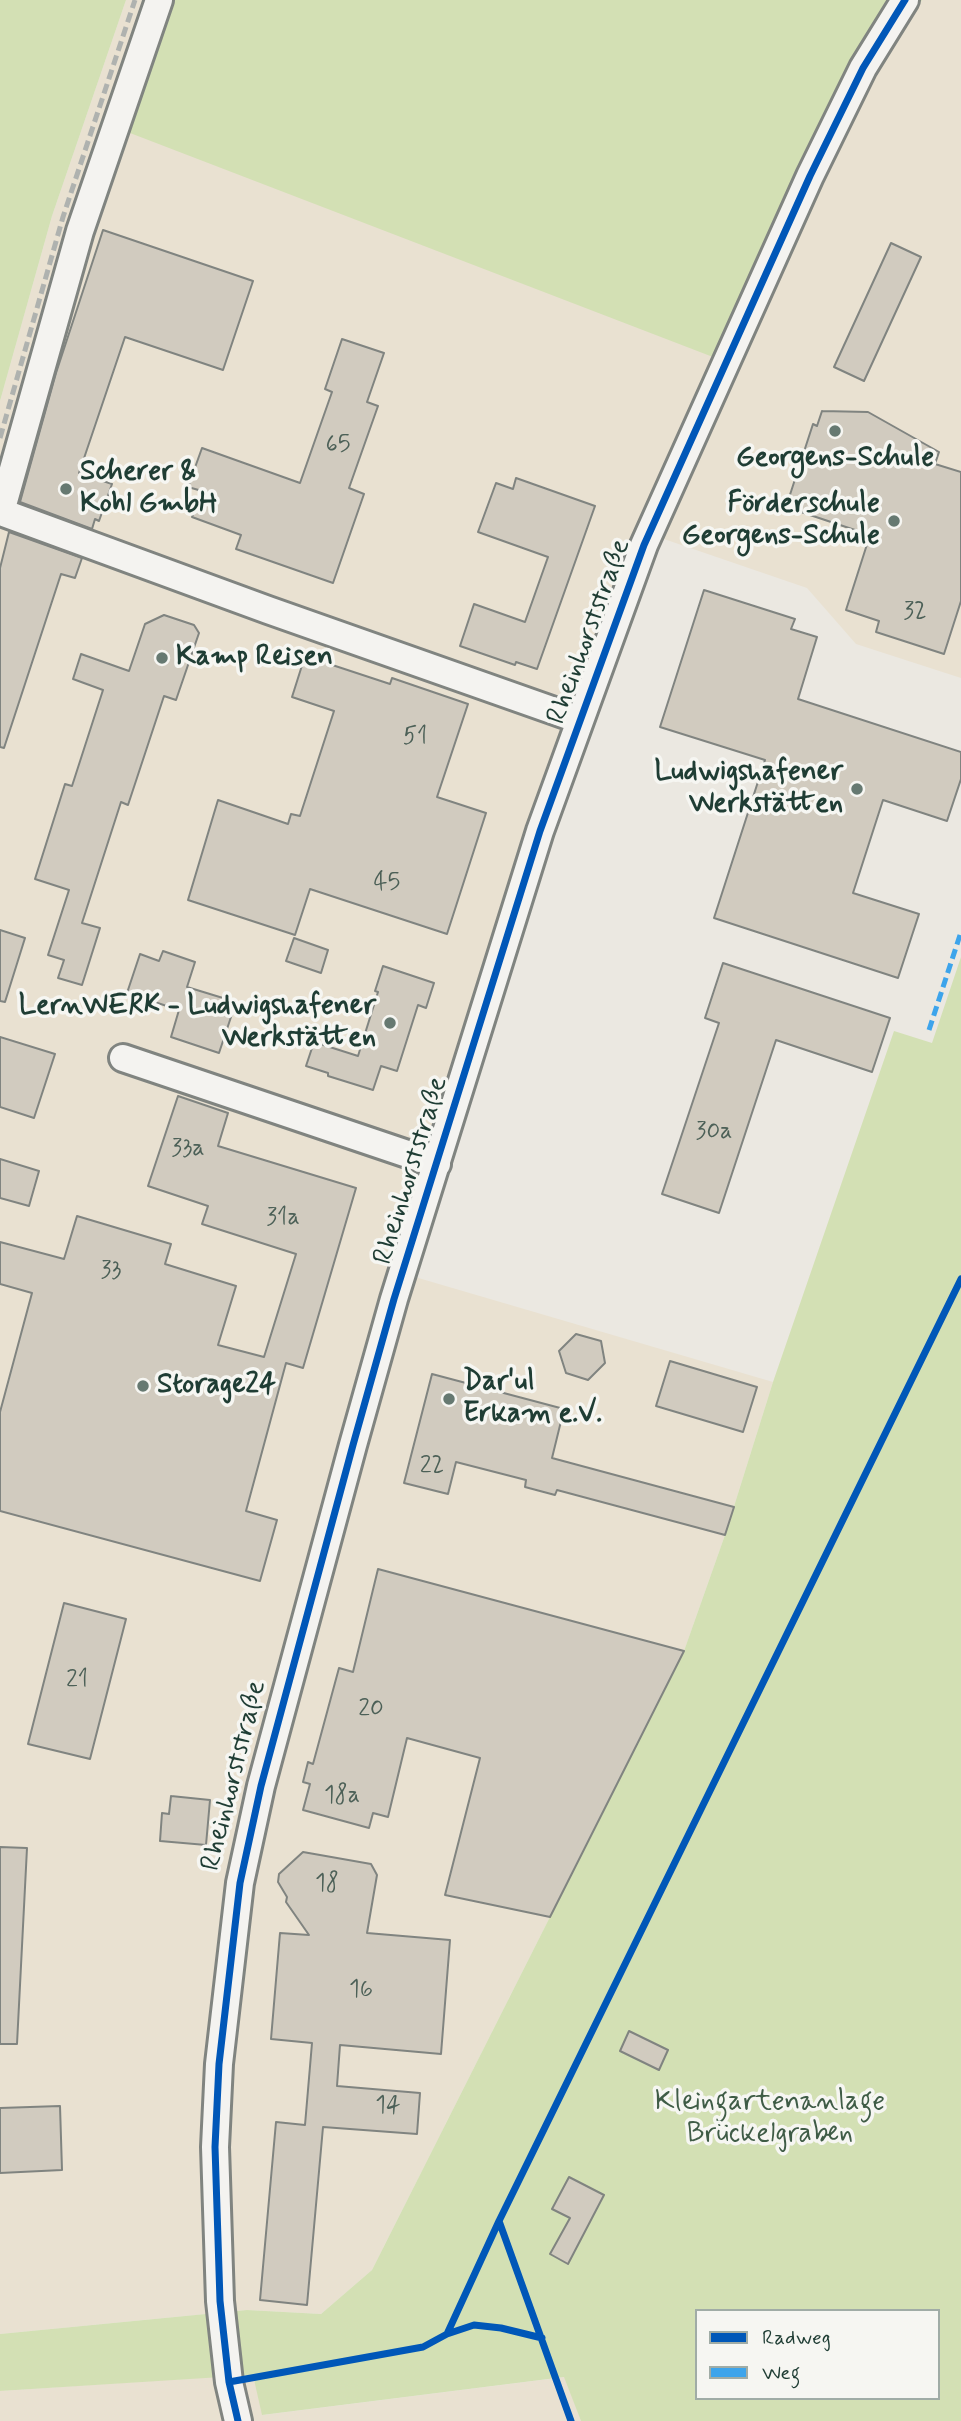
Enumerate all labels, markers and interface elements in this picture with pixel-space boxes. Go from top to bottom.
marker: Georgens-Schule [827,423,843,439]
house number: 65 [325,432,351,460]
place label: Georgens-Schule [736,442,934,476]
place label: Scherer & Kohl GmbH [80,456,217,522]
marker: Scherer & Kohl GmbH [58,481,74,497]
place label: Förderschule Georgens-Schule [682,488,880,554]
marker: Förderschule Georgens-Schule [886,513,902,529]
street label: Rheinhorststraße [541,535,639,729]
house number: 32 [903,599,927,627]
place label: Kamp Reisen [176,641,333,675]
marker: Kamp Reisen [154,650,170,666]
house number: 51 [403,724,427,752]
place label: Ludwigshafener Werkstätten [655,756,843,822]
marker: Ludwigshafener Werkstätten [849,781,865,797]
house number: 45 [374,870,400,898]
place label: LernWERK - Ludwigshafener Werkstätten [19,990,376,1056]
marker: LernWERK - Ludwigshafener Werkstätten [382,1015,398,1031]
street label: Rheinhorststraße [367,1073,457,1269]
house number: 30a [696,1119,732,1147]
house number: 33a [171,1136,205,1164]
house number: 31a [266,1205,300,1233]
house number: 33 [101,1258,121,1286]
place label: Dar'ul Erkam e.V. [463,1366,602,1432]
place label: Storage24 [157,1369,276,1403]
marker: Storage24 [135,1378,151,1394]
marker: Dar'ul Erkam e.V. [441,1391,457,1407]
house number: 22 [420,1453,444,1481]
house number: 21 [66,1667,88,1695]
street label: Rheinhorststraße [195,1677,275,1875]
house number: 20 [358,1696,384,1724]
house number: 18a [324,1783,360,1811]
house number: 18 [315,1871,339,1899]
house number: 16 [349,1977,373,2005]
park label: Kleingartenanlage Brückelgraben [655,2086,885,2152]
house number: 14 [375,2093,401,2121]
legend [695,2309,940,2400]
text: Radweg [762,2324,831,2352]
text: Weg [762,2359,800,2387]

